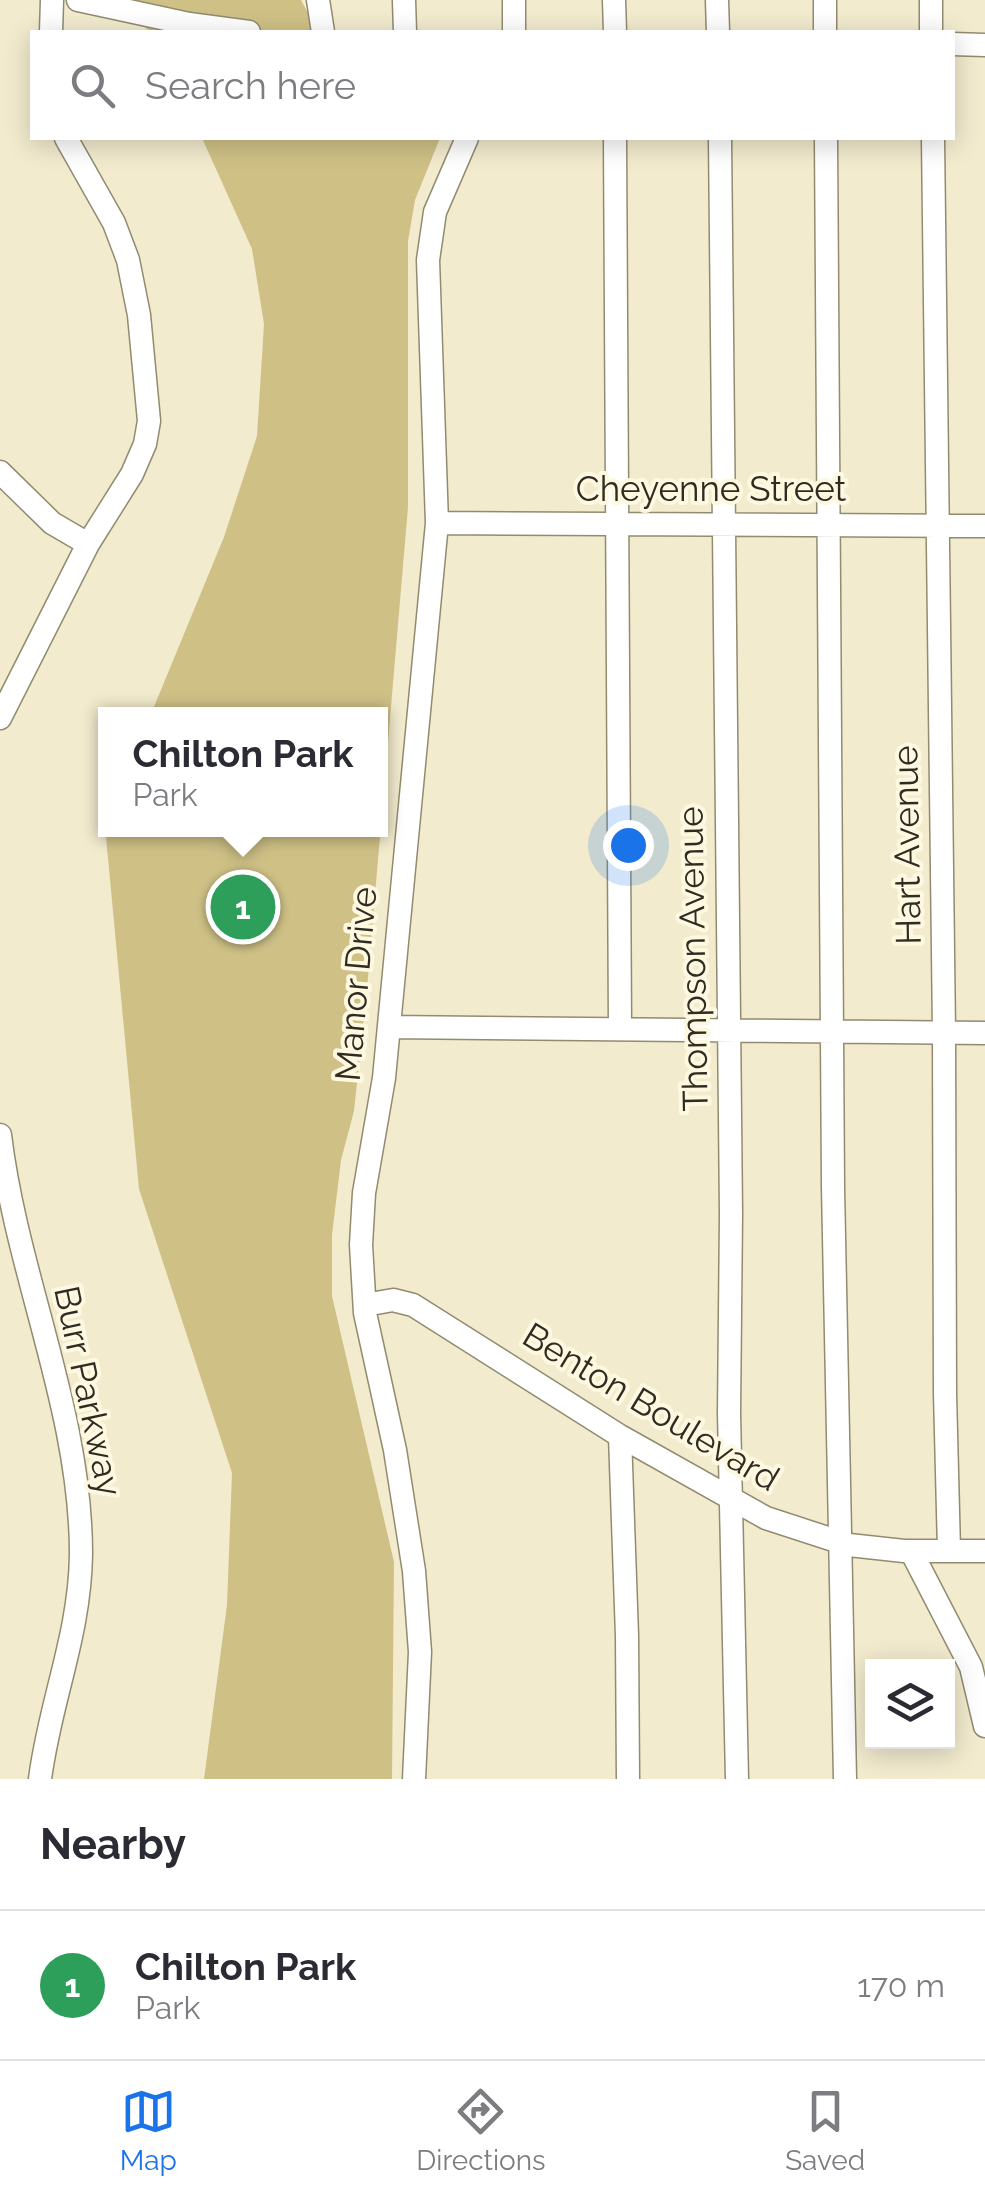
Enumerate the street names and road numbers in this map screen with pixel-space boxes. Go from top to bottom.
street label: Cheyenne Street [576,468,847,509]
street label: Hart Avenue [884,745,929,945]
street label: Thompson Avenue [669,806,716,1112]
street label: Manor Drive [327,885,384,1083]
street label: Burr Parkway [46,1282,131,1500]
street label: Benton Boulevard [516,1314,787,1499]

